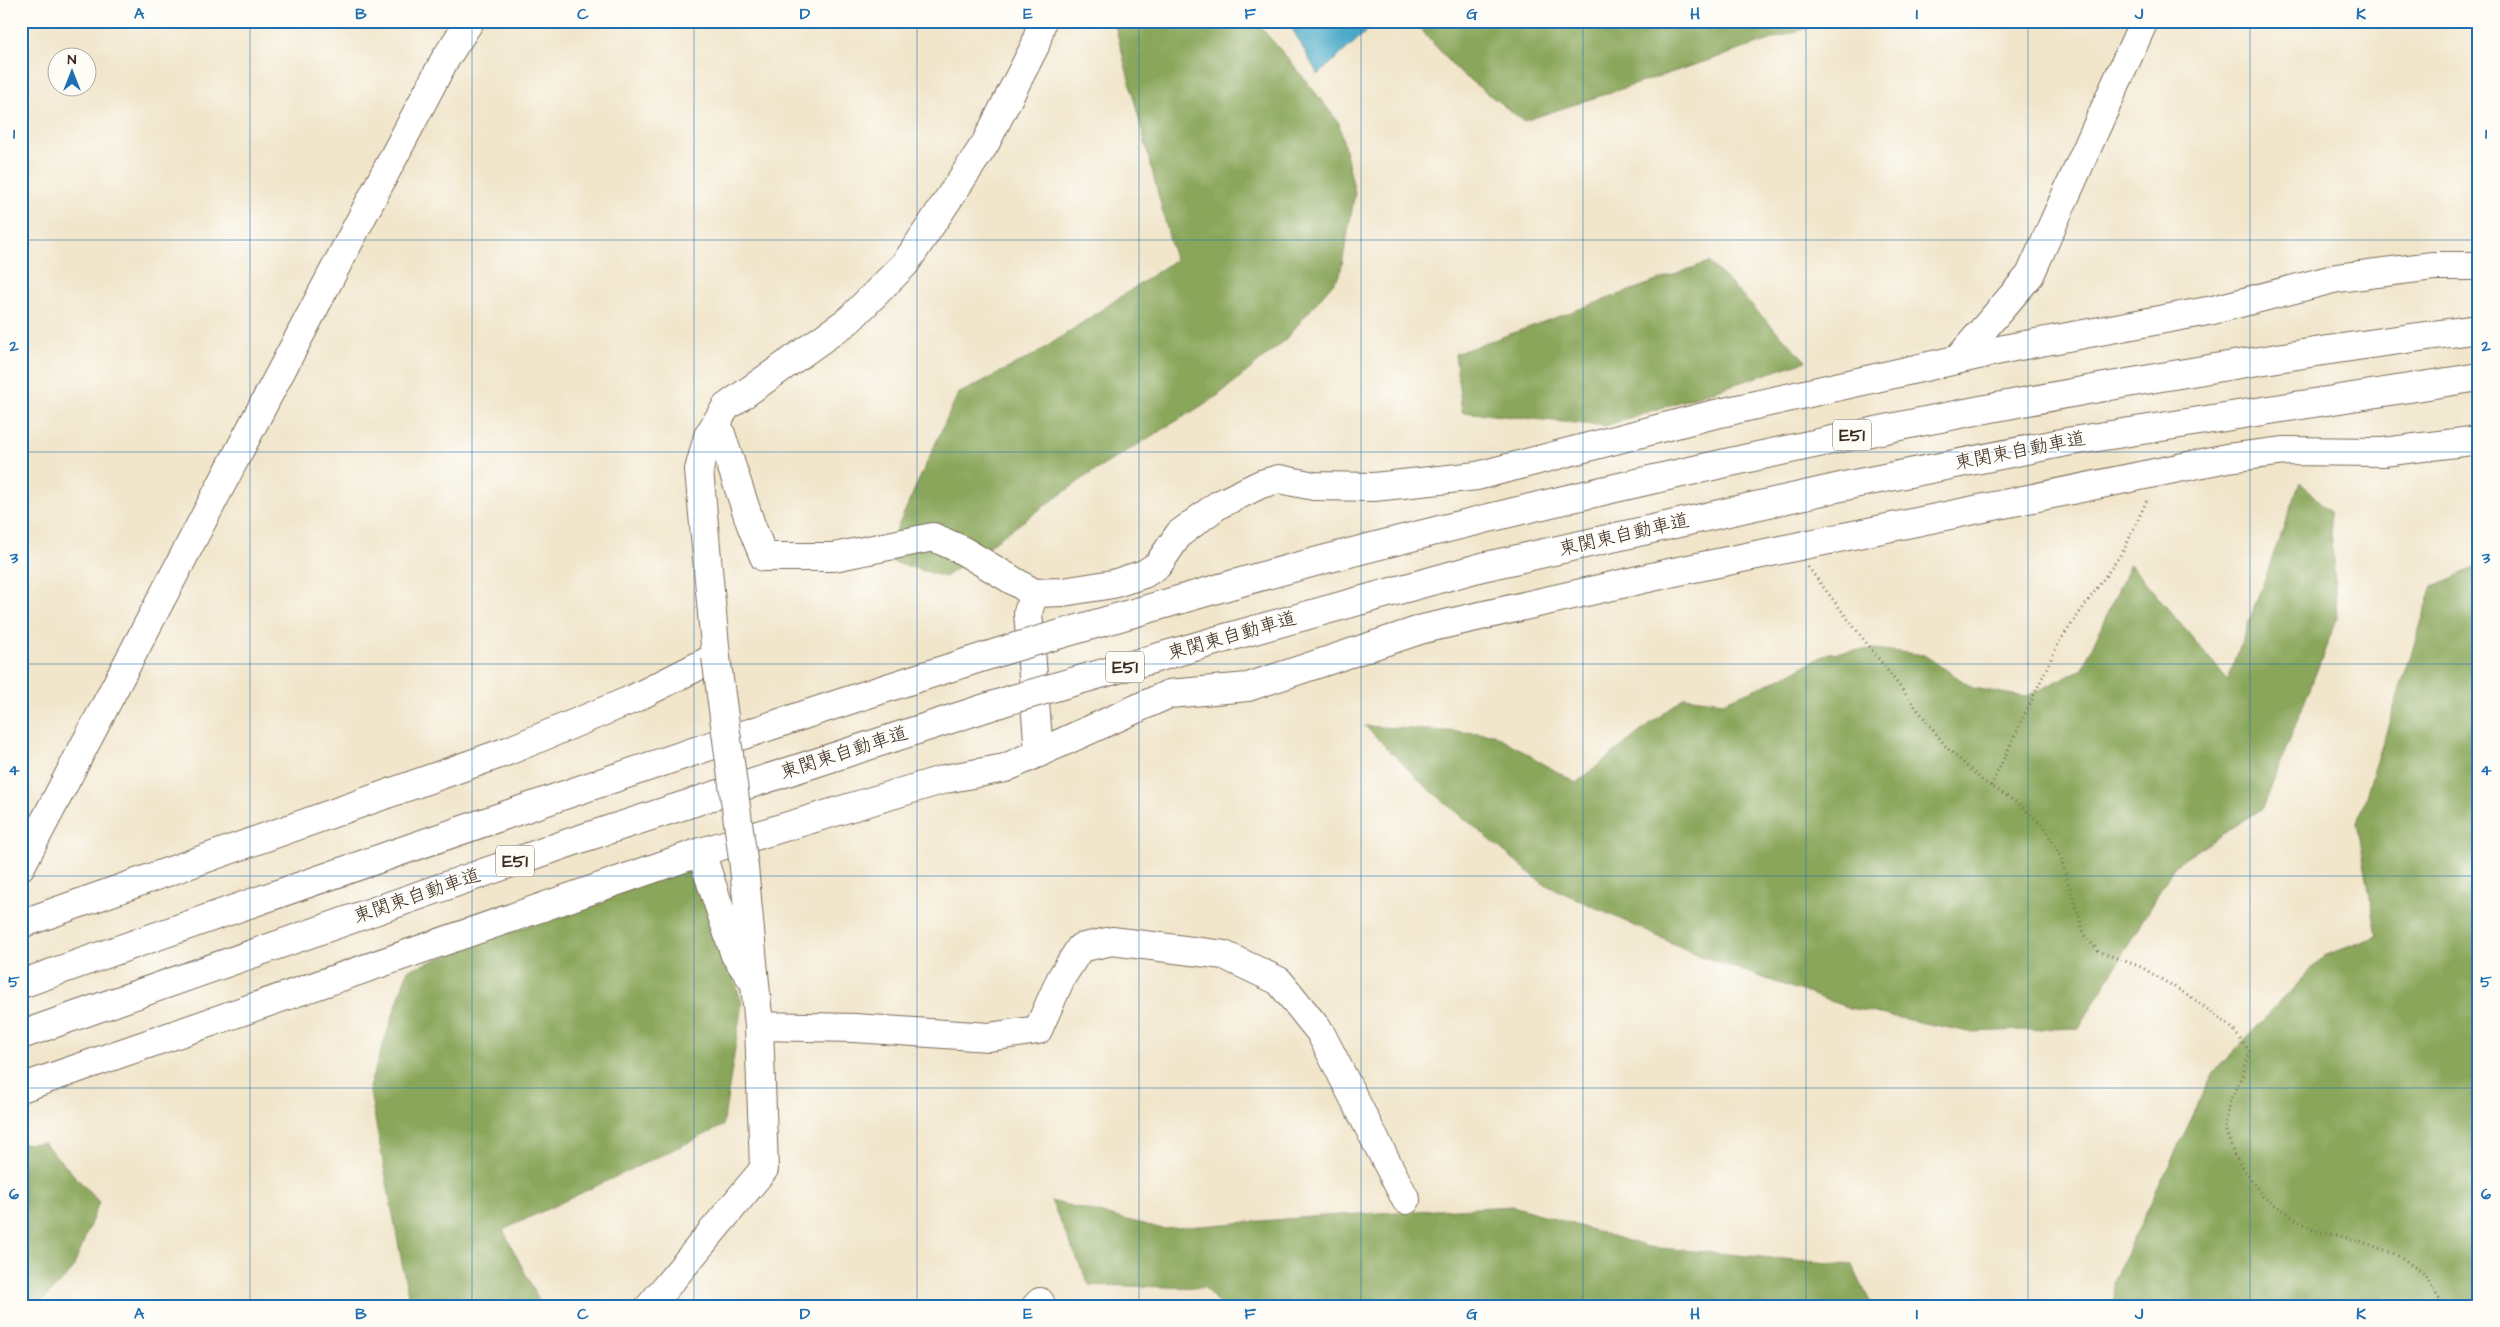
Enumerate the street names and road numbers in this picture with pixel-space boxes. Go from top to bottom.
road number: E51 [1833,420,1871,450]
street label: 東関東自動車道 [1952,425,2088,477]
street label: 東関東自動車道 [1556,507,1692,563]
street label: 東関東自動車道 [1164,605,1300,667]
road number: E51 [1106,652,1144,682]
street label: 東関東自動車道 [777,720,911,786]
road number: E51 [496,846,534,876]
street label: 東関東自動車道 [350,862,484,930]

